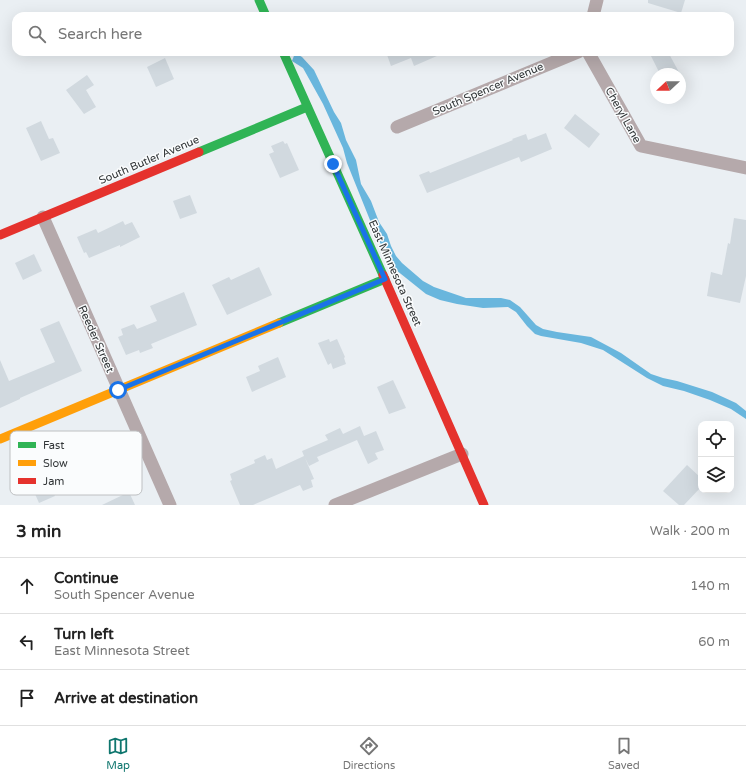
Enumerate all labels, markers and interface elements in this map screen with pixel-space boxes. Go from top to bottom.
search box [12,12,734,56]
icon: search [26,23,48,45]
text: Search here [58,25,142,43]
street label: South Spencer Avenue [431,60,545,118]
north arrow [650,68,686,104]
street label: Cheryl Lane [602,85,644,145]
street label: South Butler Avenue [97,133,201,187]
route end [324,155,342,173]
street label: East Minnesota Street [366,218,424,328]
street label: Reeder Street [75,303,117,375]
route start [109,381,127,399]
map controls [698,421,734,493]
button: locate [698,421,734,457]
legend [10,431,142,495]
text: Fast [43,439,64,452]
text: Slow [43,457,68,470]
button: layers [698,457,734,493]
text: Jam [43,475,64,488]
text: 3 min [16,521,61,542]
text: Walk · 200 m [650,523,730,539]
text: Continue [54,569,118,587]
icon: ahead [16,575,38,597]
text: 140 m [690,578,730,594]
text: South Spencer Avenue [54,587,195,603]
text: Turn left [54,625,114,643]
icon: left [16,631,38,653]
text: 60 m [698,634,730,650]
text: East Minnesota Street [54,643,190,659]
icon: arrive [16,687,38,709]
text: Arrive at destination [54,689,198,707]
tab: Map [106,735,130,772]
tab: Directions [343,735,395,772]
tab: Saved [608,735,640,772]

